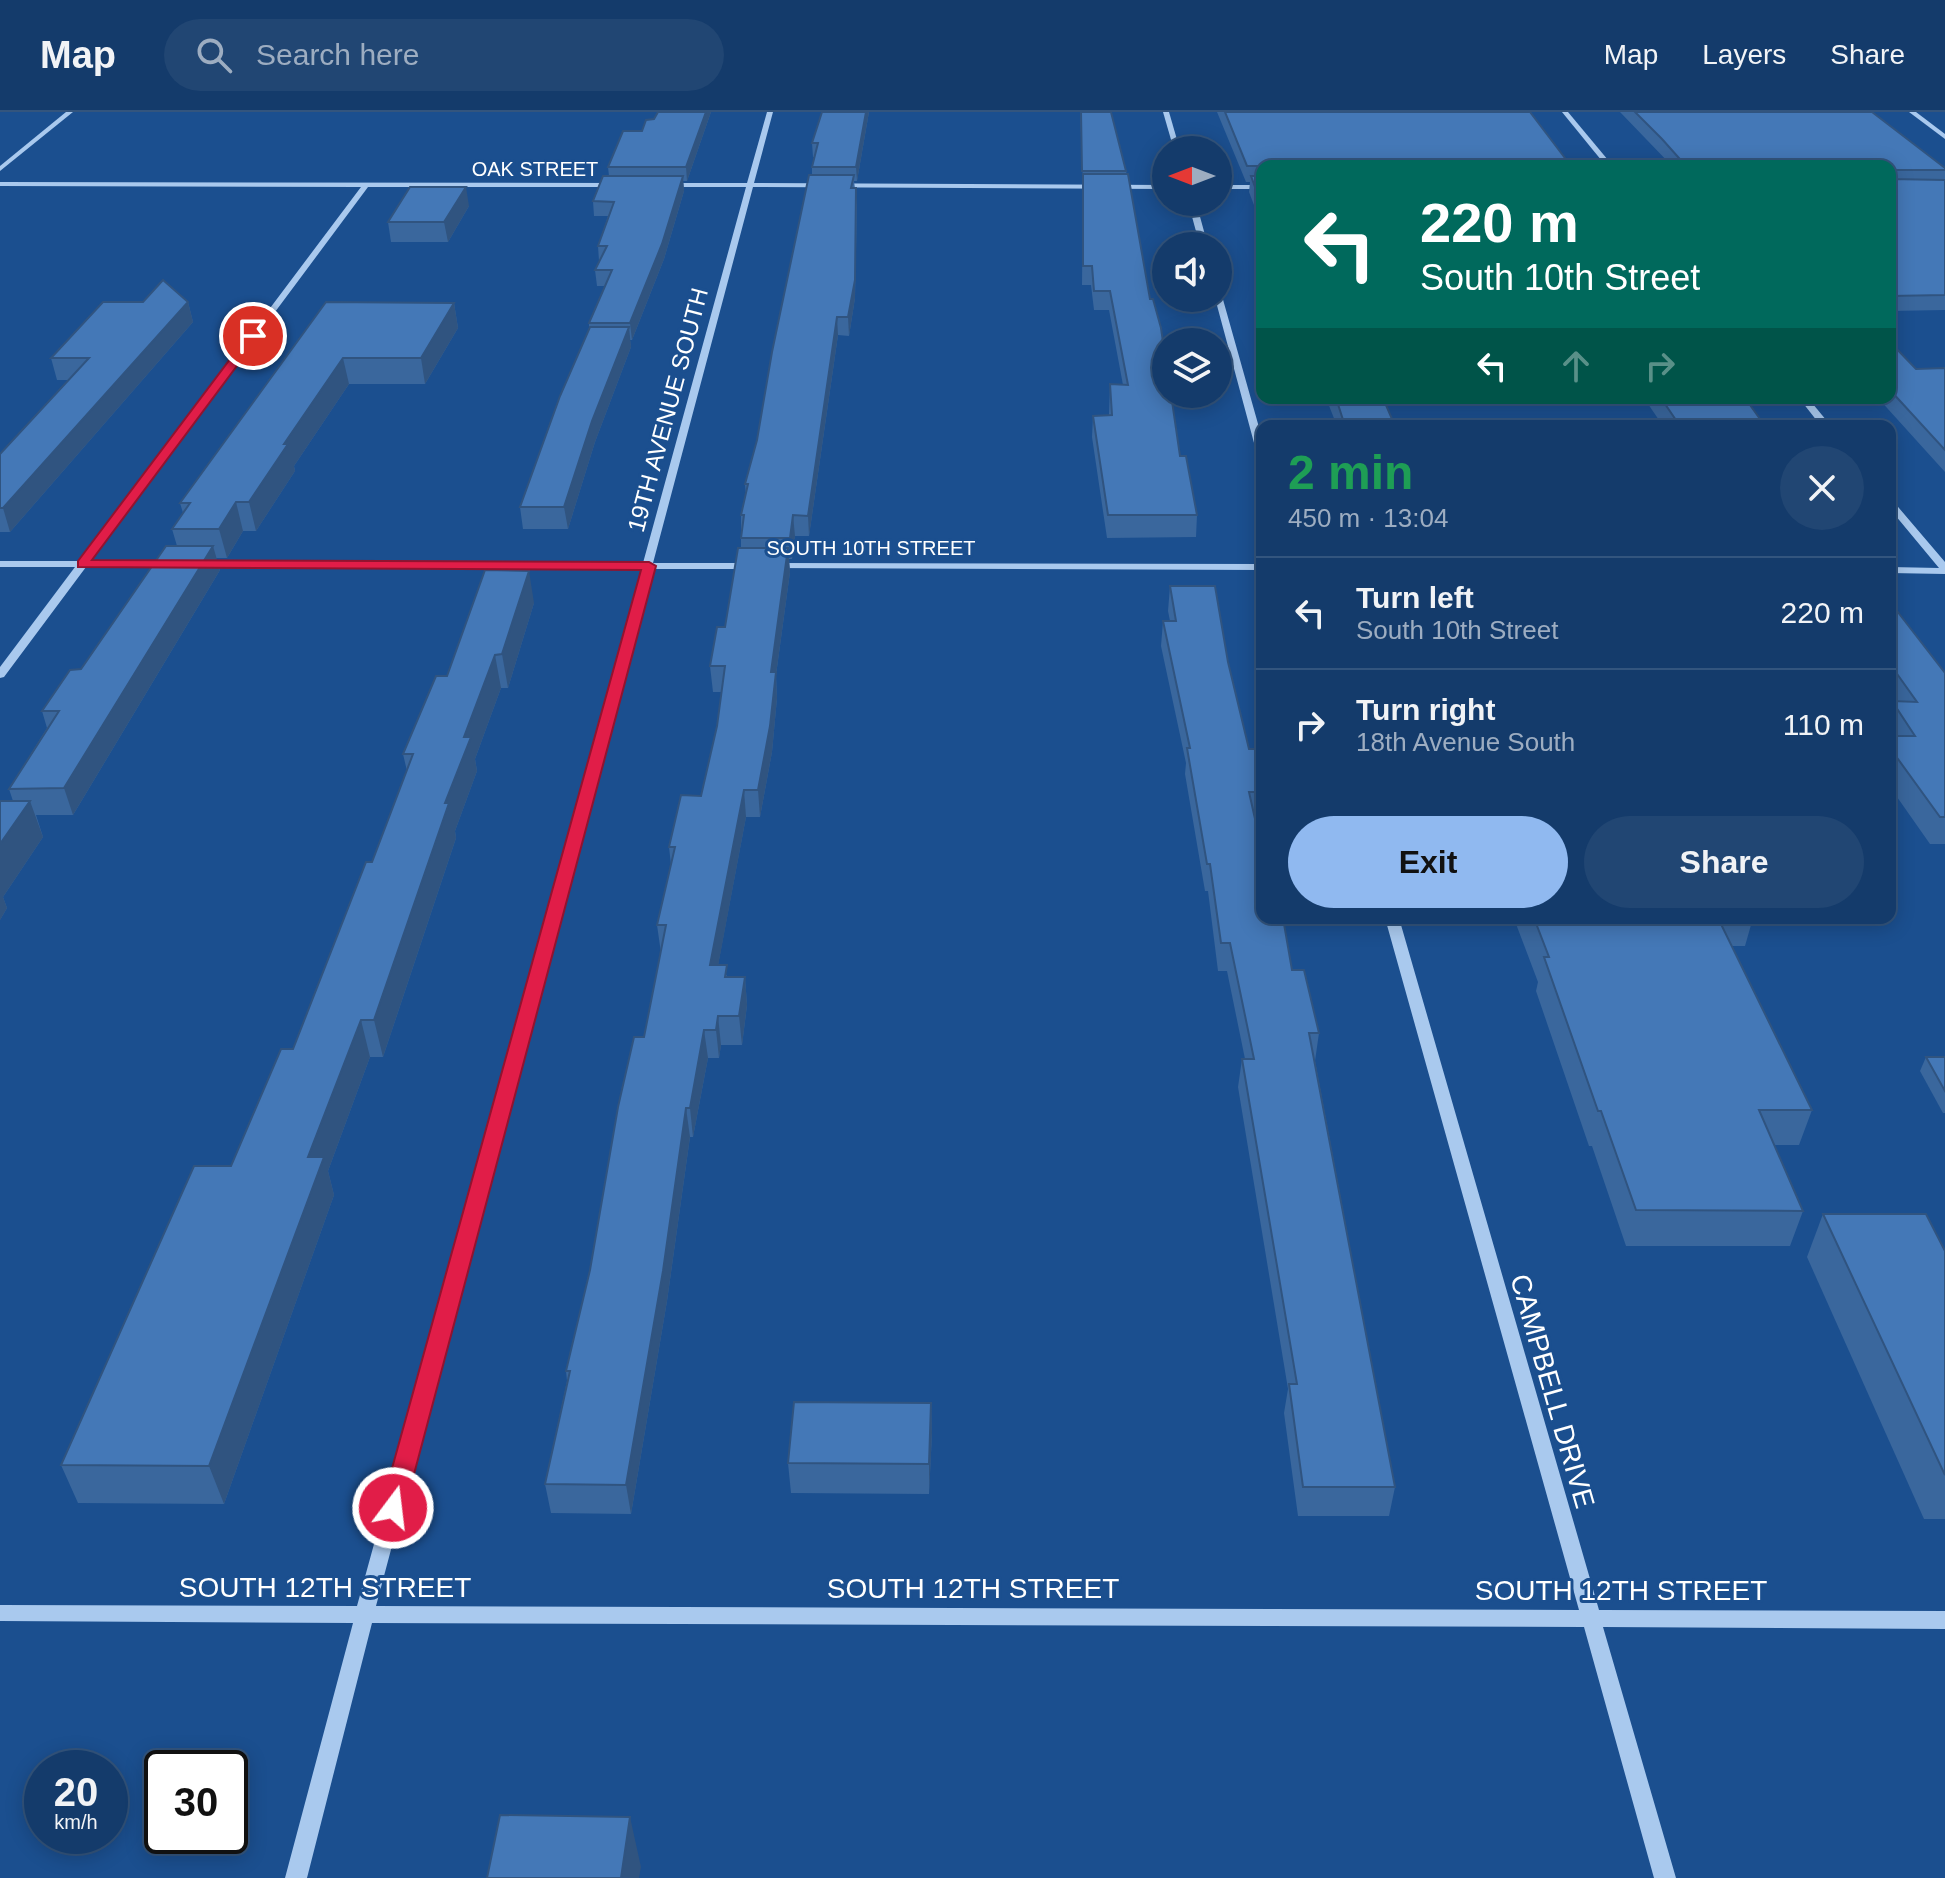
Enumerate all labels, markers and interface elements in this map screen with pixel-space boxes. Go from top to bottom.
search box [164,19,724,91]
icon: search [192,33,236,77]
text: Map [40,34,116,76]
text: Search here [256,38,419,71]
text: Map [1604,39,1658,70]
text: Layers [1702,39,1786,70]
text: Share [1830,39,1905,70]
north arrow [1152,136,1232,216]
map controls [1152,136,1232,408]
street label: OAK STREET [472,158,598,180]
text: 220 m [1420,191,1579,254]
icon: left [1288,192,1392,296]
button: sound [1152,232,1232,312]
text: South 10th Street [1420,257,1700,298]
street label: 19TH AVENUE SOUTH [622,285,713,535]
pin [219,302,287,370]
icon: arrive [231,314,275,358]
button: layers [1152,328,1232,408]
icon: left [1470,344,1514,388]
icon: ahead [1554,344,1598,388]
icon: right [1638,344,1682,388]
text: 2 min [1288,446,1413,499]
button: close [1780,446,1864,530]
text: 450 m · 13:04 [1288,503,1448,533]
street label: SOUTH 10TH STREET [767,537,975,559]
text: Turn left [1356,581,1474,614]
icon: left [1288,591,1332,635]
text: 220 m [1781,596,1864,629]
text: South 10th Street [1356,615,1558,645]
text: Turn right [1356,693,1495,726]
icon: right [1288,703,1332,747]
text: 110 m [1783,708,1864,741]
text: 18th Avenue South [1356,727,1575,757]
button: Exit [1288,816,1568,908]
button: Share [1584,816,1864,908]
street label: CAMPBELL DRIVE [1504,1271,1601,1512]
position arrow [351,1466,435,1550]
street label: SOUTH 12TH STREET [179,1572,471,1603]
street label: SOUTH 12TH STREET [827,1573,1119,1604]
street label: SOUTH 12TH STREET [1475,1575,1767,1606]
speed limit sign: 30 [144,1750,248,1854]
text: 20 [54,1770,98,1814]
text: km/h [54,1811,98,1833]

